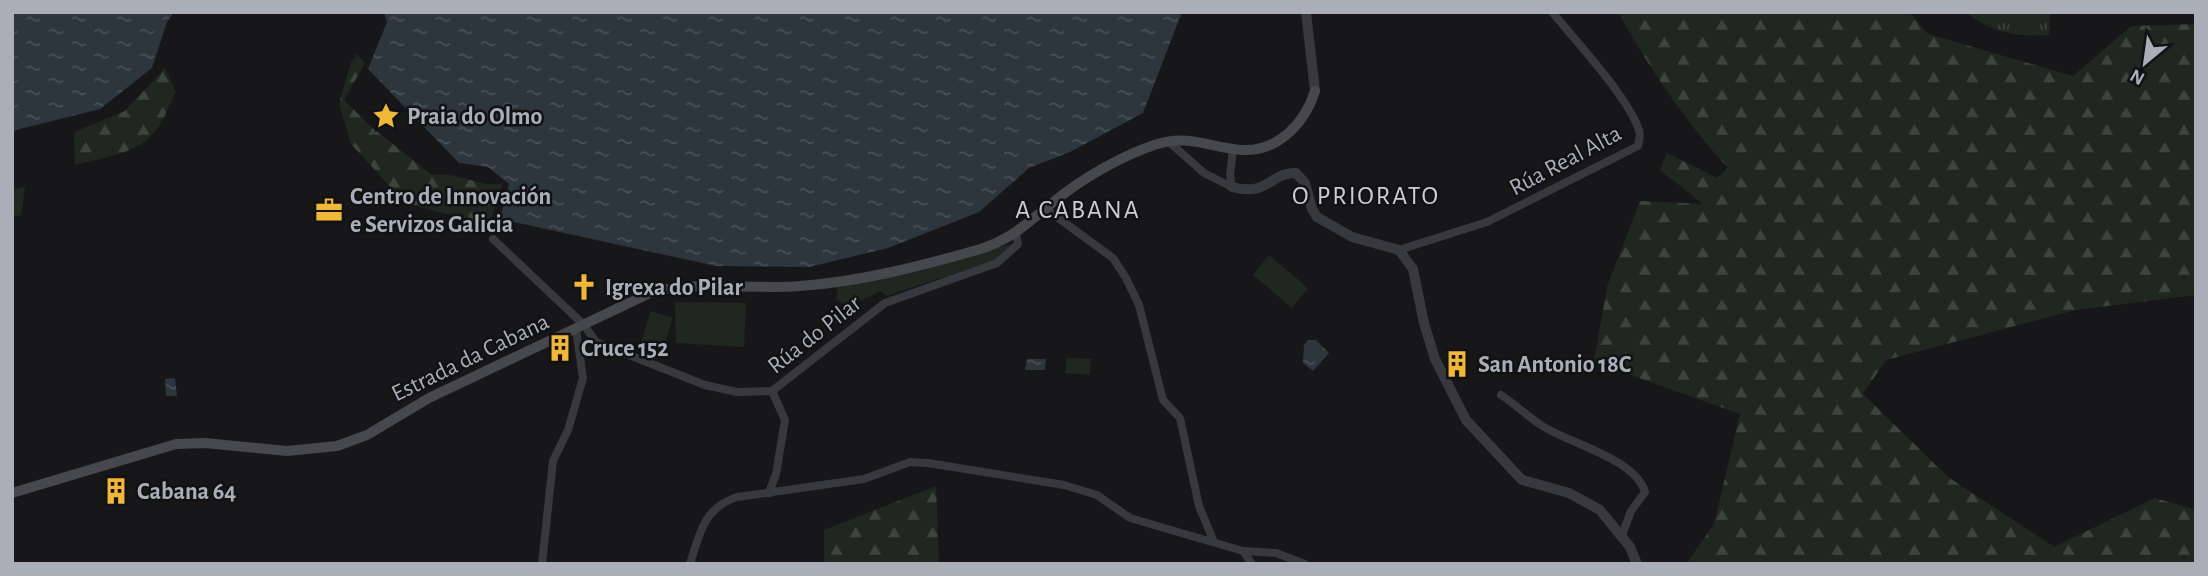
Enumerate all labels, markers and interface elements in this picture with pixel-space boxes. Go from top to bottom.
north arrow [2110,28,2180,98]
text: N [2127,65,2148,88]
place icon: Praia do Olmo [371,101,401,131]
place label: Praia do Olmo [407,105,542,129]
street label: Rúa Real Alta [1505,121,1625,200]
district label: O PRIORATO [1292,183,1440,209]
place label: Centro de Innovación e Servizos Galicia [350,185,551,237]
office icon: Centro de Innovación e Servizos Galicia [314,195,344,225]
district label: A CABANA [1015,197,1141,223]
church icon: Igrexa do Pilar [569,272,599,302]
place label: Igrexa do Pilar [605,276,743,300]
street label: Rúa do Pilar [763,291,866,378]
street label: Estrada da Cabana [388,309,553,406]
building icon: Cruce 152 [545,333,575,363]
place label: Cruce 152 [581,337,669,361]
building icon: San Antonio 18C [1442,349,1472,379]
place label: San Antonio 18C [1478,353,1632,377]
building icon: Cabana 64 [101,476,131,506]
place label: Cabana 64 [137,480,236,504]

